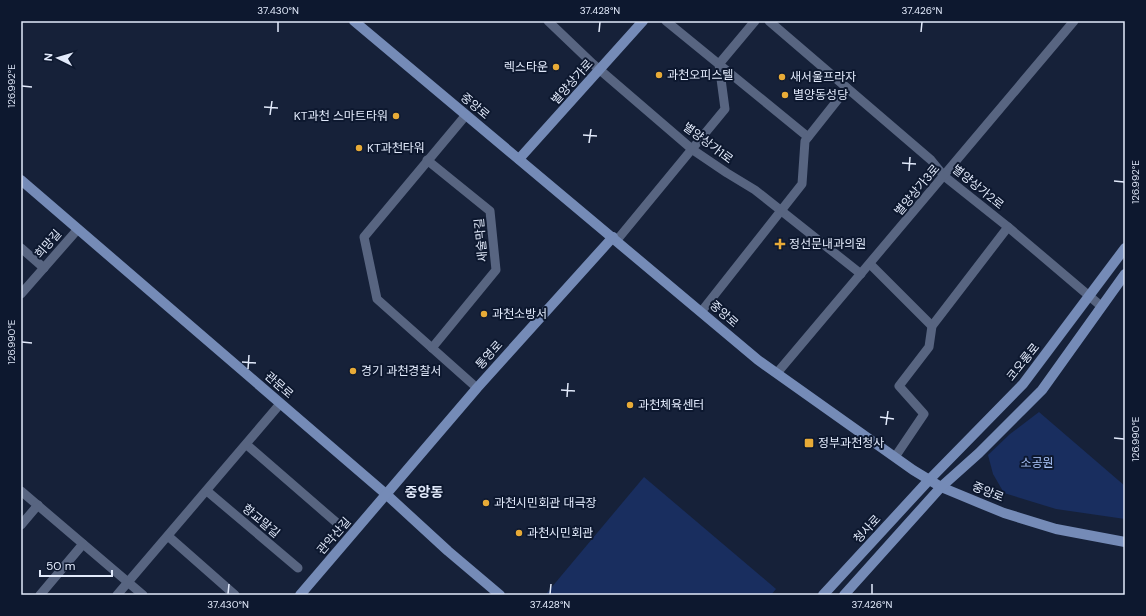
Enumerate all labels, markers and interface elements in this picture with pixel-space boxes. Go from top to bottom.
text: 37.430°N [257,4,299,17]
text: 37.428°N [580,4,620,17]
text: 37.426°N [902,4,943,17]
north arrow [38,38,78,78]
text: N [41,53,55,62]
street label: 별양상가로 [548,56,596,108]
place label: 렉스타운 [504,59,548,75]
marker: 렉스타운 [551,62,561,72]
text: 126.992°E [5,64,18,108]
place label: 과천오피스텔 [667,67,733,83]
place label: 새서울프라자 [790,69,856,85]
marker: 과천오피스텔 [654,70,664,80]
marker: 새서울프라자 [777,72,787,82]
place label: 별양동성당 [793,87,848,103]
street label: 중앙로 [457,89,493,123]
marker: 별양동성당 [780,90,790,100]
place label: KT과천 스마트타워 [294,108,388,124]
marker: KT과천 스마트타워 [391,111,401,121]
street label: 별양상가1로 [680,119,736,167]
place label: KT과천타워 [367,140,425,156]
marker: KT과천타워 [354,143,364,153]
text: 126.992°E [1129,160,1142,204]
street label: 별양상가3로 [891,161,943,219]
street label: 별양상가2로 [949,161,1007,213]
street label: 새술막길 [471,217,491,263]
street label: 희망길 [31,226,65,262]
place label: 정선문내과의원 [789,236,866,252]
marker: 정선문내과의원 [774,238,786,250]
street label: 중앙로 [706,297,742,331]
place label: 과천소방서 [492,306,547,322]
marker: 과천소방서 [479,309,489,319]
text: 126.990°E [5,319,18,364]
street label: 통영로 [472,337,506,373]
street label: 코오롱로 [1003,340,1043,384]
place label: 경기 과천경찰서 [361,363,441,379]
marker: 경기 과천경찰서 [348,366,358,376]
street label: 관문로 [261,368,297,402]
place label: 과천체육센터 [638,397,704,413]
marker: 과천체육센터 [625,400,635,410]
text: 126.990°E [1129,416,1142,461]
place label: 정부과천청사 [818,435,884,451]
marker: 정부과천청사 [803,437,815,449]
park label: 소공원 [1020,455,1054,471]
street label: 중앙로 [970,478,1006,506]
district label: 중앙동 [405,483,443,501]
place label: 과천시민회관 대극장 [494,495,597,511]
marker: 과천시민회관 대극장 [481,498,491,508]
street label: 향교말길 [239,501,283,541]
street label: 청사로 [850,511,884,547]
street label: 관악산길 [313,514,355,558]
place label: 과천시민회관 [527,525,593,541]
marker: 과천시민회관 [514,528,524,538]
scale bar [40,552,112,578]
text: 50 m [46,558,75,574]
text: 37.430°N [207,598,249,611]
text: 37.428°N [530,598,570,611]
text: 37.426°N [852,598,893,611]

